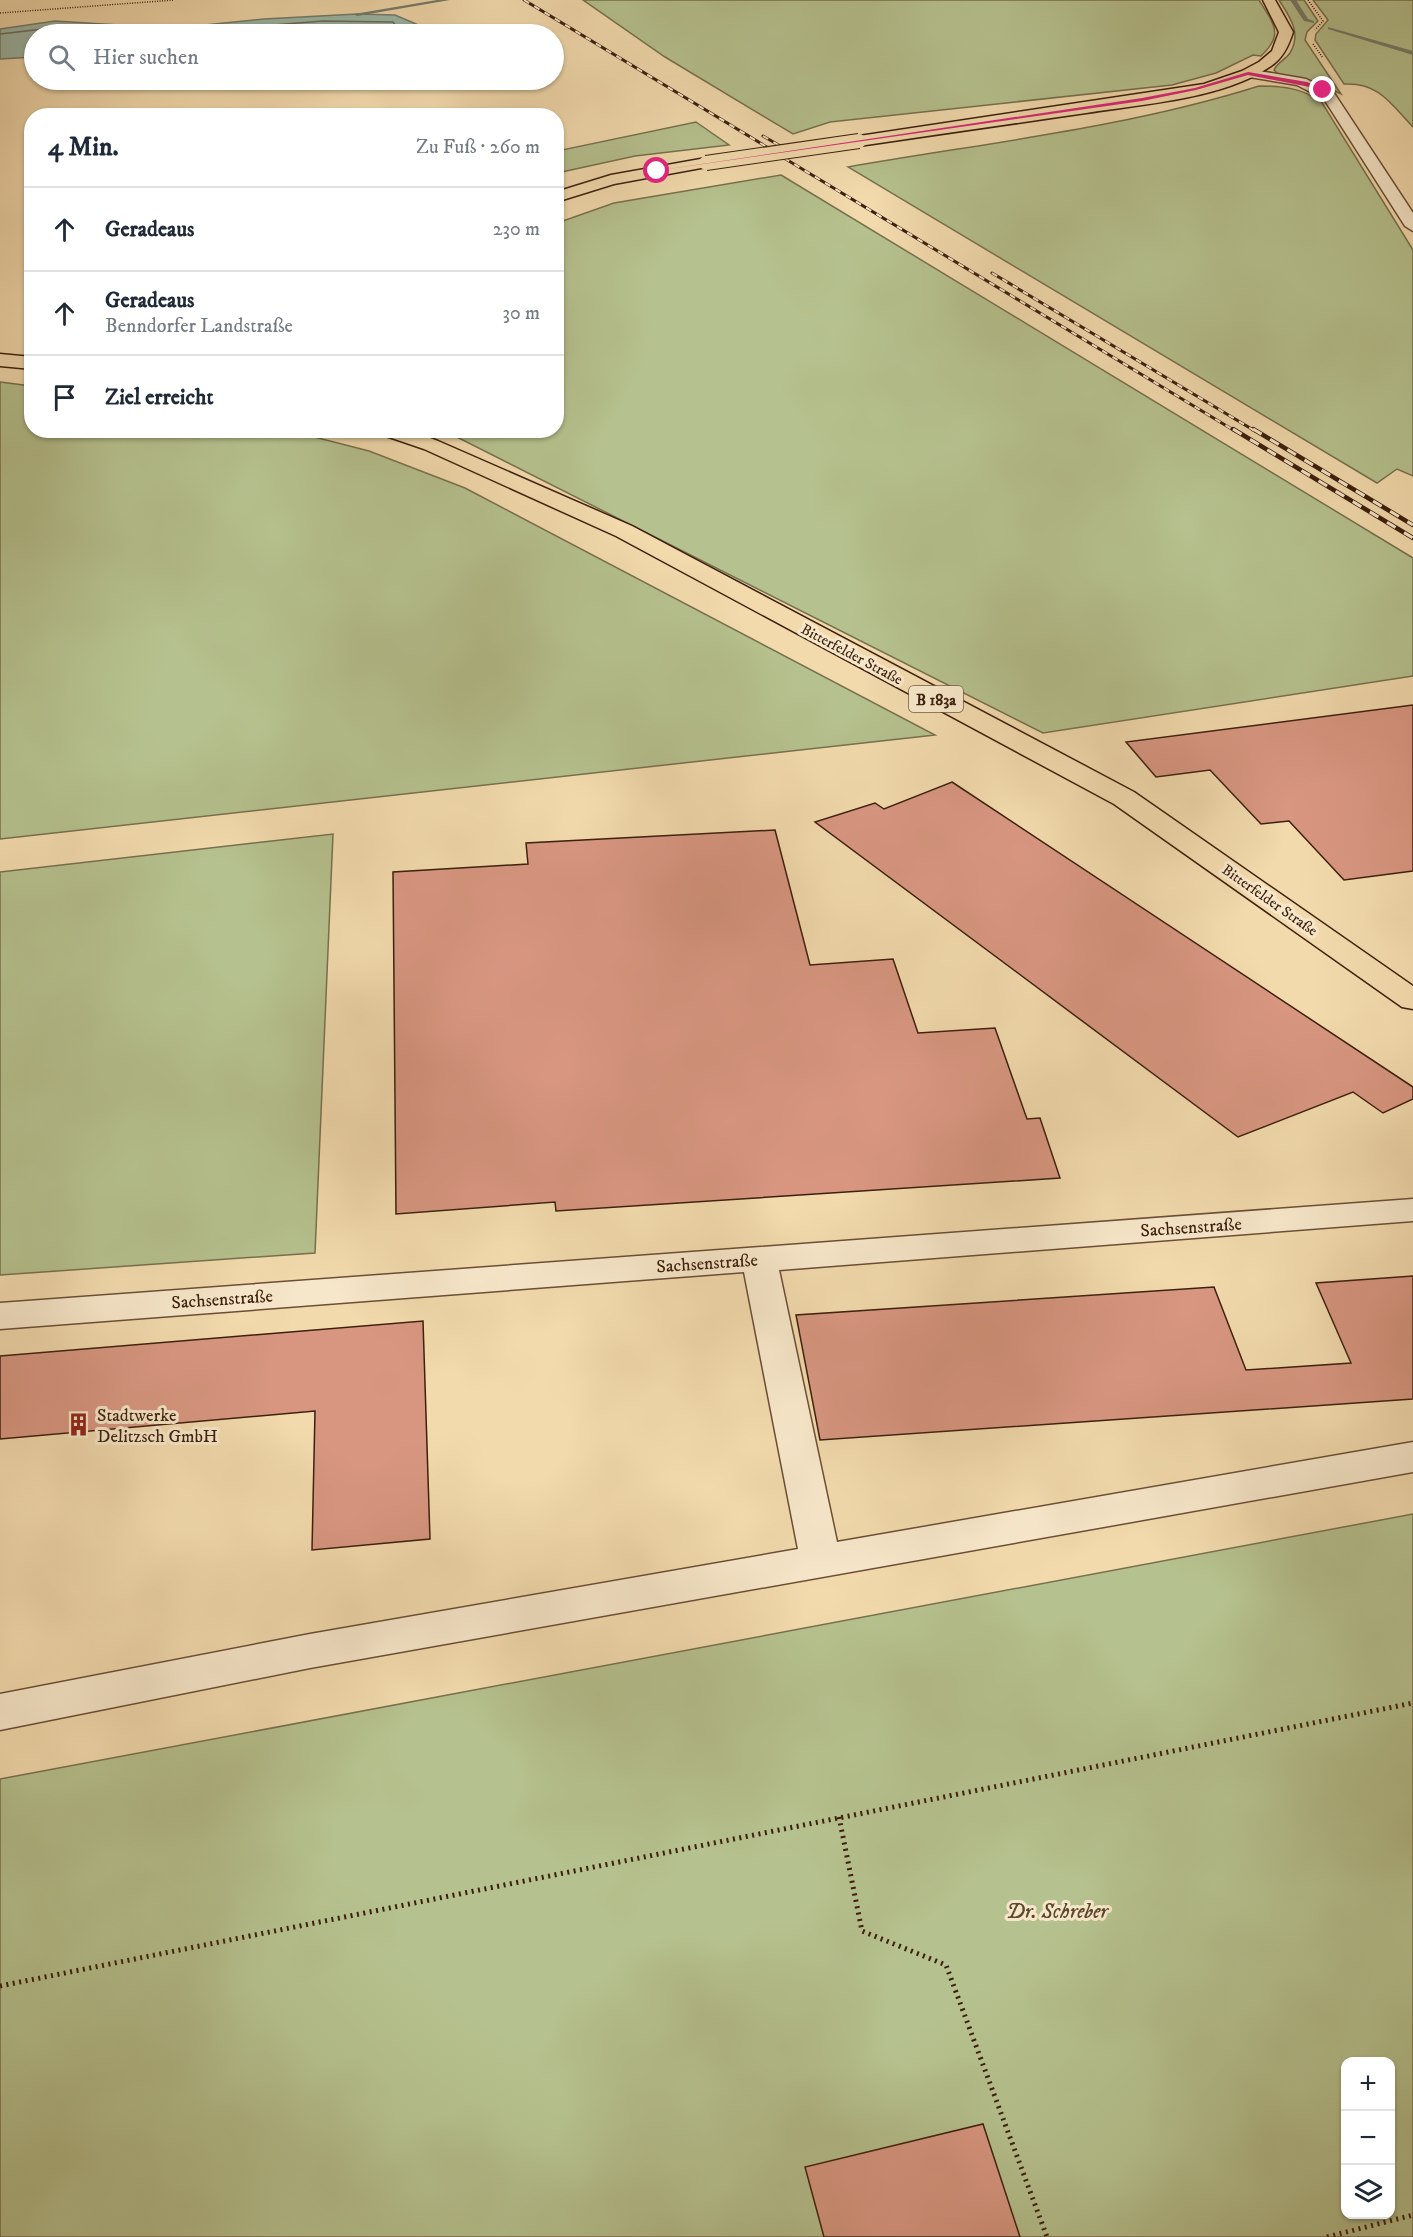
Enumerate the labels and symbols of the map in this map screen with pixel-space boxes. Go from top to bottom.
route end [1309,76,1335,102]
route start [643,157,669,183]
street label: Bitterfelder Straße [798,620,906,689]
road number: B 183a [909,686,963,712]
street label: Bitterfelder Straße [1218,860,1321,940]
street label: Sachsenstraße [1140,1213,1243,1243]
street label: Sachsenstraße [656,1249,759,1279]
street label: Sachsenstraße [171,1285,274,1315]
place label: Stadtwerke Delitzsch GmbH [97,1405,218,1448]
building icon: Stadtwerke Delitzsch GmbH [66,1412,92,1438]
park label: Dr. Schreber [1006,1899,1109,1925]

